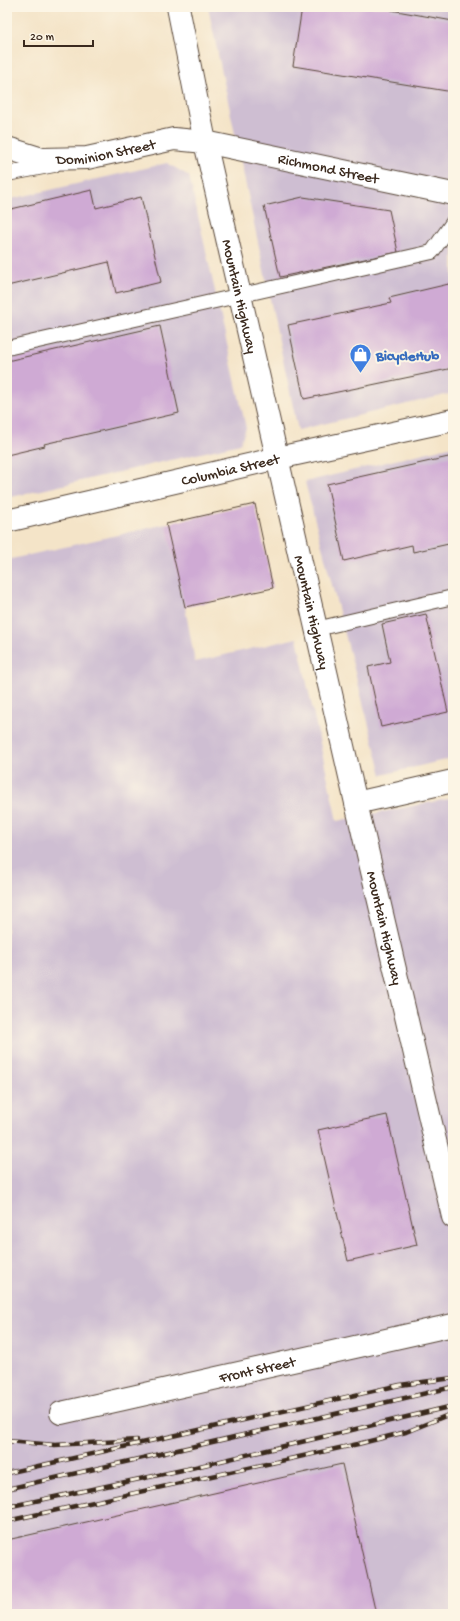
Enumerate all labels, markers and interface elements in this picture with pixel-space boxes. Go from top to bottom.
scale bar [24,22,93,48]
text: 20 m [30,31,55,45]
street label: Dominion Street [55,136,159,170]
street label: Richmond Street [276,151,382,190]
street label: Mountain Highway [217,238,260,356]
shop icon: BicycleHub [348,342,374,375]
place label: BicycleHub [375,348,439,366]
street label: Columbia Street [180,451,283,491]
street label: Mountain Highway [289,554,332,672]
street label: Mountain Highway [361,870,406,988]
street label: Front Street [217,1353,299,1388]

